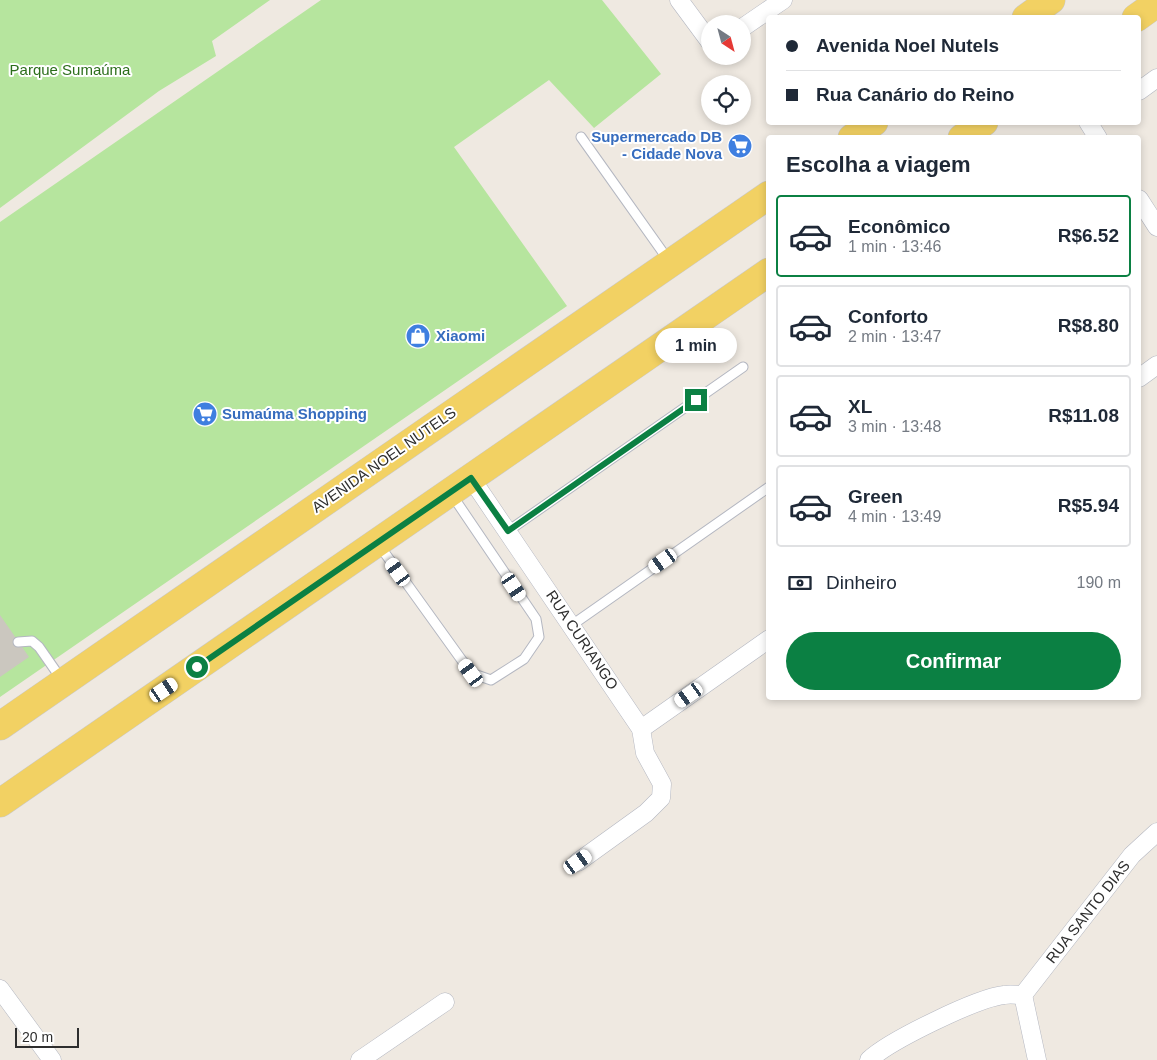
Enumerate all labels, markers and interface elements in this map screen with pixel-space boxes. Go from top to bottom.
north arrow [701,15,751,65]
map controls [701,15,751,125]
text: Avenida Noel Nutels [816,35,999,56]
park label: Parque Sumaúma [10,61,131,78]
button: locate [701,75,751,125]
text: Rua Canário do Reino [816,84,1014,105]
place label: Supermercado DB - Cidade Nova [591,128,723,162]
supermarket icon: Supermercado DB - Cidade Nova [727,133,753,159]
text: Escolha a viagem [786,152,971,177]
icon: car [788,214,833,259]
text: Econômico [848,216,950,237]
text: R$6.52 [1058,225,1119,246]
text: 1 min · 13:46 [848,238,941,255]
icon: car [788,304,833,349]
text: Conforto [848,306,928,327]
text: R$8.80 [1058,315,1119,336]
shop icon: Xiaomi [405,323,431,349]
place label: Xiaomi [436,327,485,344]
callout: 1 min [655,328,737,362]
text: 2 min · 13:47 [848,328,941,345]
text: 1 min [675,337,717,354]
route end [685,389,707,411]
icon: car [788,394,833,439]
text: XL [848,396,872,417]
supermarket icon: Sumaúma Shopping [192,401,218,427]
street label: AVENIDA NOEL NUTELS [309,403,459,516]
place label: Sumaúma Shopping [222,405,367,422]
text: R$11.08 [1048,405,1119,426]
text: 3 min · 13:48 [848,418,941,435]
icon: car [788,484,833,529]
text: Green [848,486,903,507]
text: R$5.94 [1058,495,1119,516]
text: 4 min · 13:49 [848,508,941,525]
car [646,546,679,576]
car [383,555,412,589]
icon: cash [786,569,814,597]
car [499,570,528,604]
text: Dinheiro [826,572,897,593]
text: 190 m [1077,574,1121,591]
street label: RUA CURIANGO [543,587,622,692]
button: Confirmar [786,632,1121,690]
route start [186,656,208,678]
car [456,656,485,690]
car [147,675,180,705]
car [672,680,705,710]
car [561,847,594,877]
street label: RUA SANTO DIAS [1042,857,1133,966]
scale bar [15,1025,79,1048]
text: 20 m [22,1029,53,1045]

